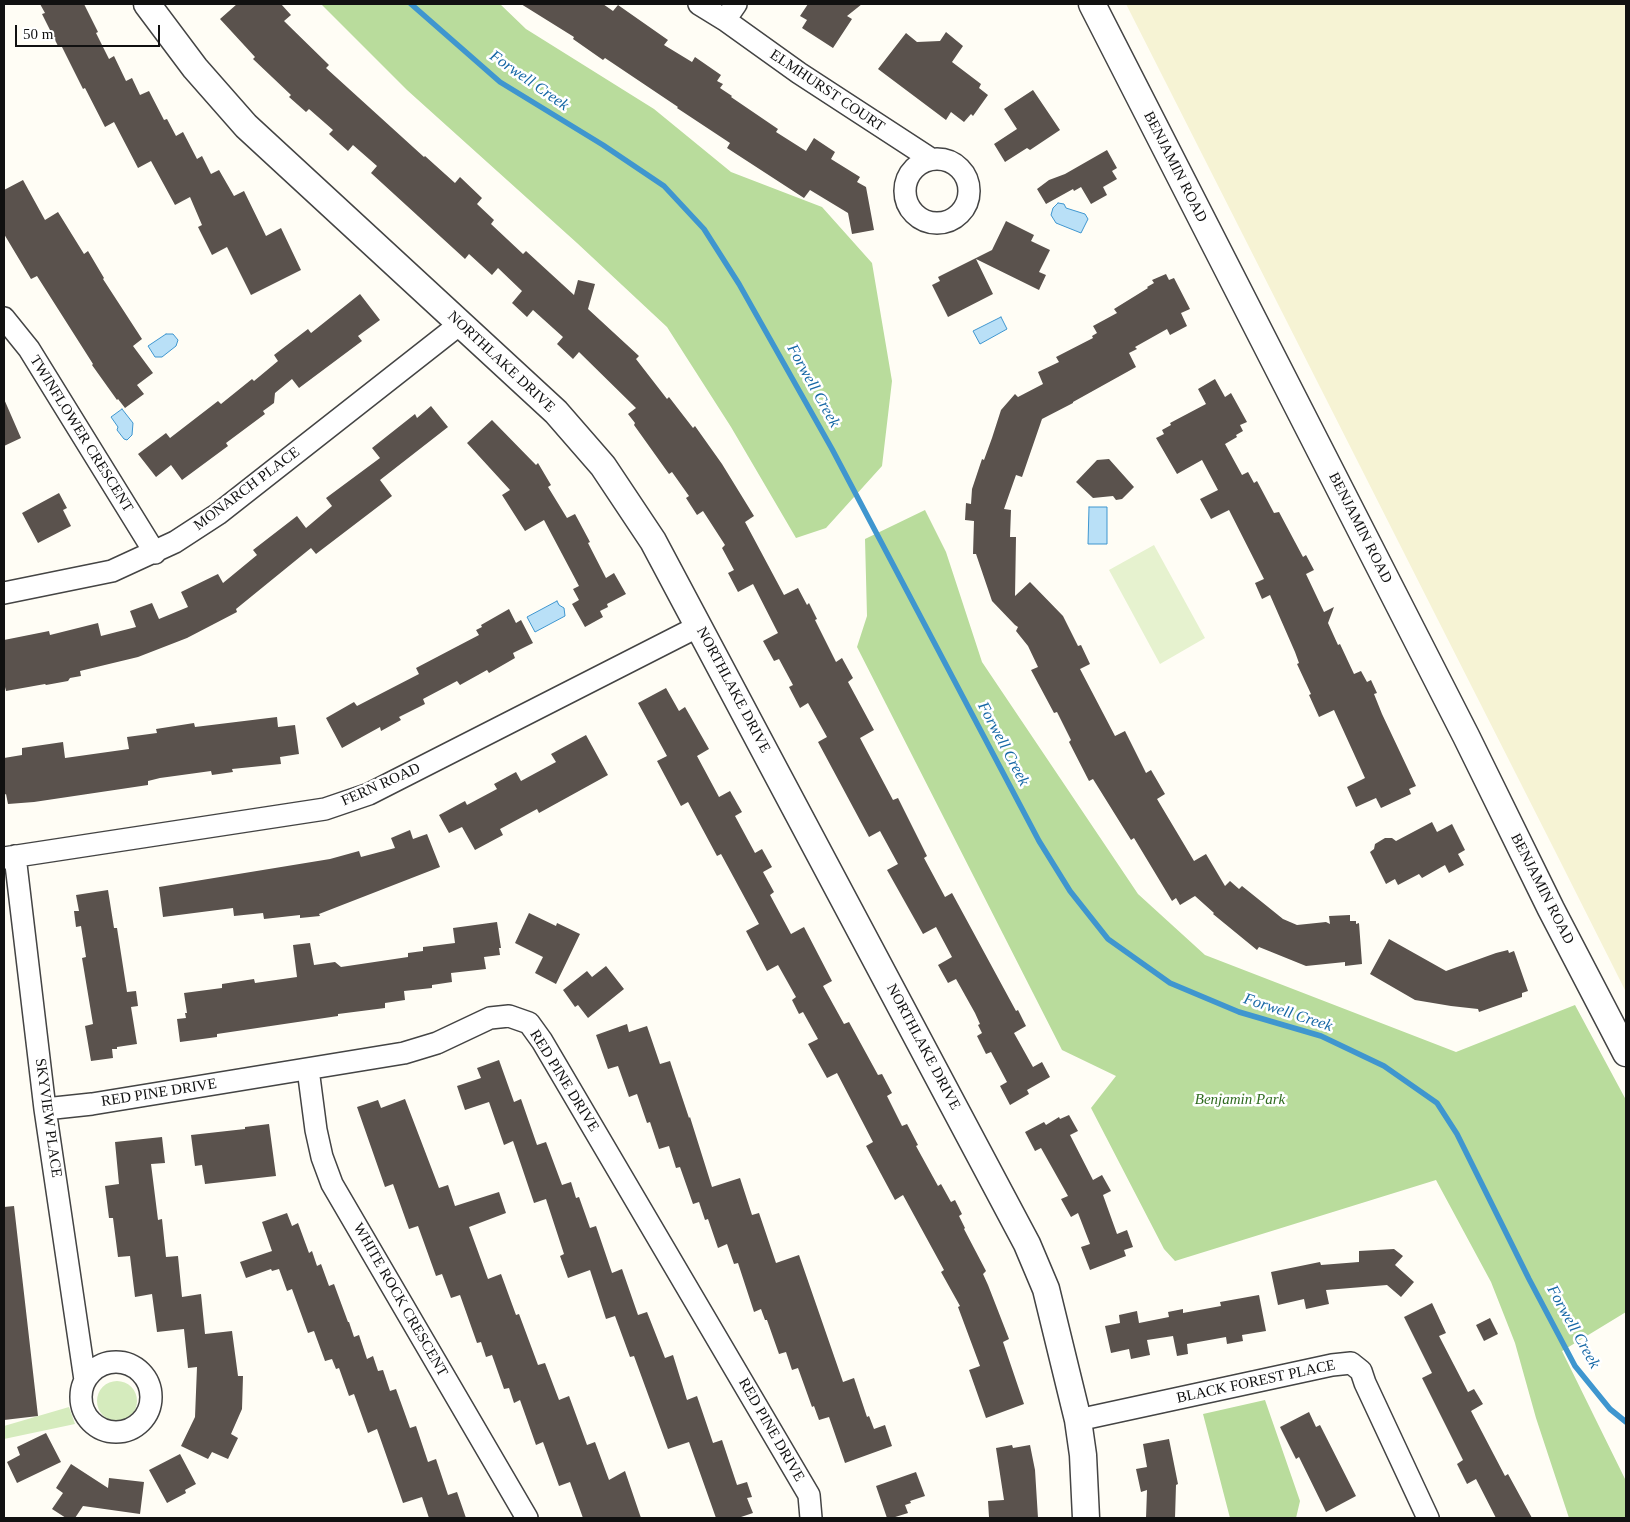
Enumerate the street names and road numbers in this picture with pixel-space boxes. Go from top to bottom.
street label: ELMHURST COURT [766,46,888,136]
street label: BENJAMIN ROAD [1139,109,1211,225]
street label: NORTHLAKE DRIVE [444,308,558,416]
street label: TWINFLOWER CRESCENT [25,352,137,516]
street label: MONARCH PLACE [190,443,304,535]
street label: BENJAMIN ROAD [1324,470,1396,586]
street label: NORTHLAKE DRIVE [692,624,774,756]
street label: FERN ROAD [339,760,423,810]
street label: BENJAMIN ROAD [1506,831,1578,947]
street label: NORTHLAKE DRIVE [882,981,964,1113]
street label: RED PINE DRIVE [525,1027,603,1135]
street label: SKYVIEW PLACE [31,1057,65,1179]
street label: RED PINE DRIVE [100,1075,218,1111]
street label: WHITE ROCK CRESCENT [349,1220,451,1380]
street label: BLACK FOREST PLACE [1175,1356,1337,1408]
street label: RED PINE DRIVE [734,1375,808,1485]

